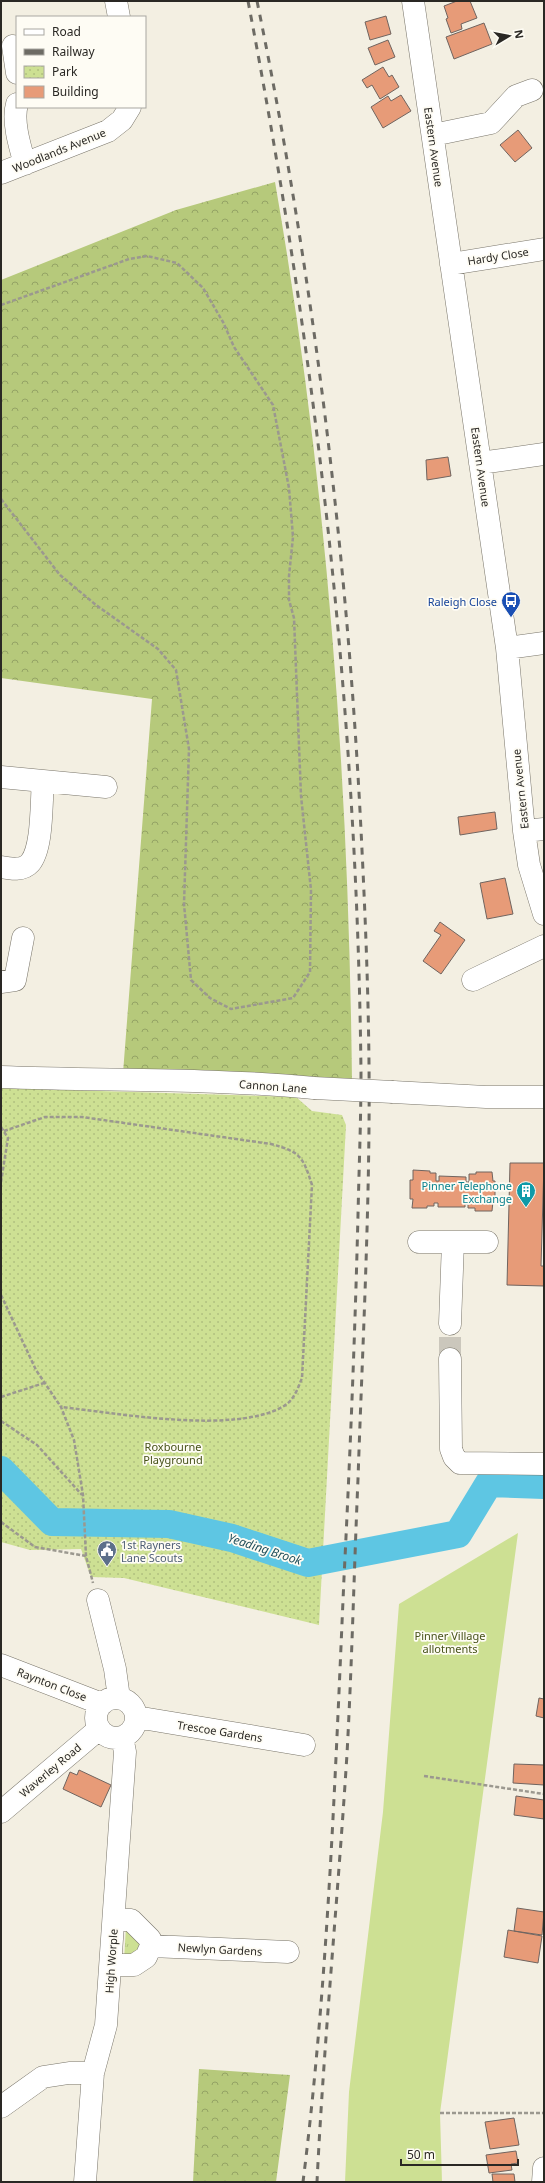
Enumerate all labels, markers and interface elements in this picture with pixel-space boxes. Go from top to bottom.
legend [16,16,146,108]
north arrow [489,16,529,56]
text: Road [52,23,81,40]
text: N [511,28,528,40]
text: Railway [52,43,96,60]
text: Park [52,63,78,80]
text: Building [52,83,99,100]
street label: Eastern Avenue [421,106,447,188]
street label: Woodlands Avenue [10,124,108,176]
street label: Hardy Close [466,244,530,268]
street label: Eastern Avenue [468,426,494,508]
bus stop icon: Raleigh Close [500,590,522,618]
place label: Raleigh Close [428,594,497,609]
street label: Eastern Avenue [508,748,532,830]
street label: Cannon Lane [239,1076,307,1096]
place label: Pinner Telephone Exchange [421,1178,512,1206]
building icon: Pinner Telephone Exchange [515,1180,537,1208]
park label: Roxbourne Playground [143,1439,203,1467]
water label: Yeading Brook [226,1529,305,1569]
place label: 1st Rayners Lane Scouts [121,1537,183,1565]
public building icon: 1st Rayners Lane Scouts [96,1539,118,1567]
park label: Pinner Village allotments [415,1628,485,1656]
street label: Raynton Close [15,1664,89,1704]
street label: Trescoe Gardens [176,1717,264,1745]
street label: Waverley Road [16,1740,84,1800]
street label: High Worple [101,1928,121,1994]
street label: Newlyn Gardens [177,1939,263,1959]
scale bar [401,2141,518,2167]
text: 50 m [407,2146,435,2163]

